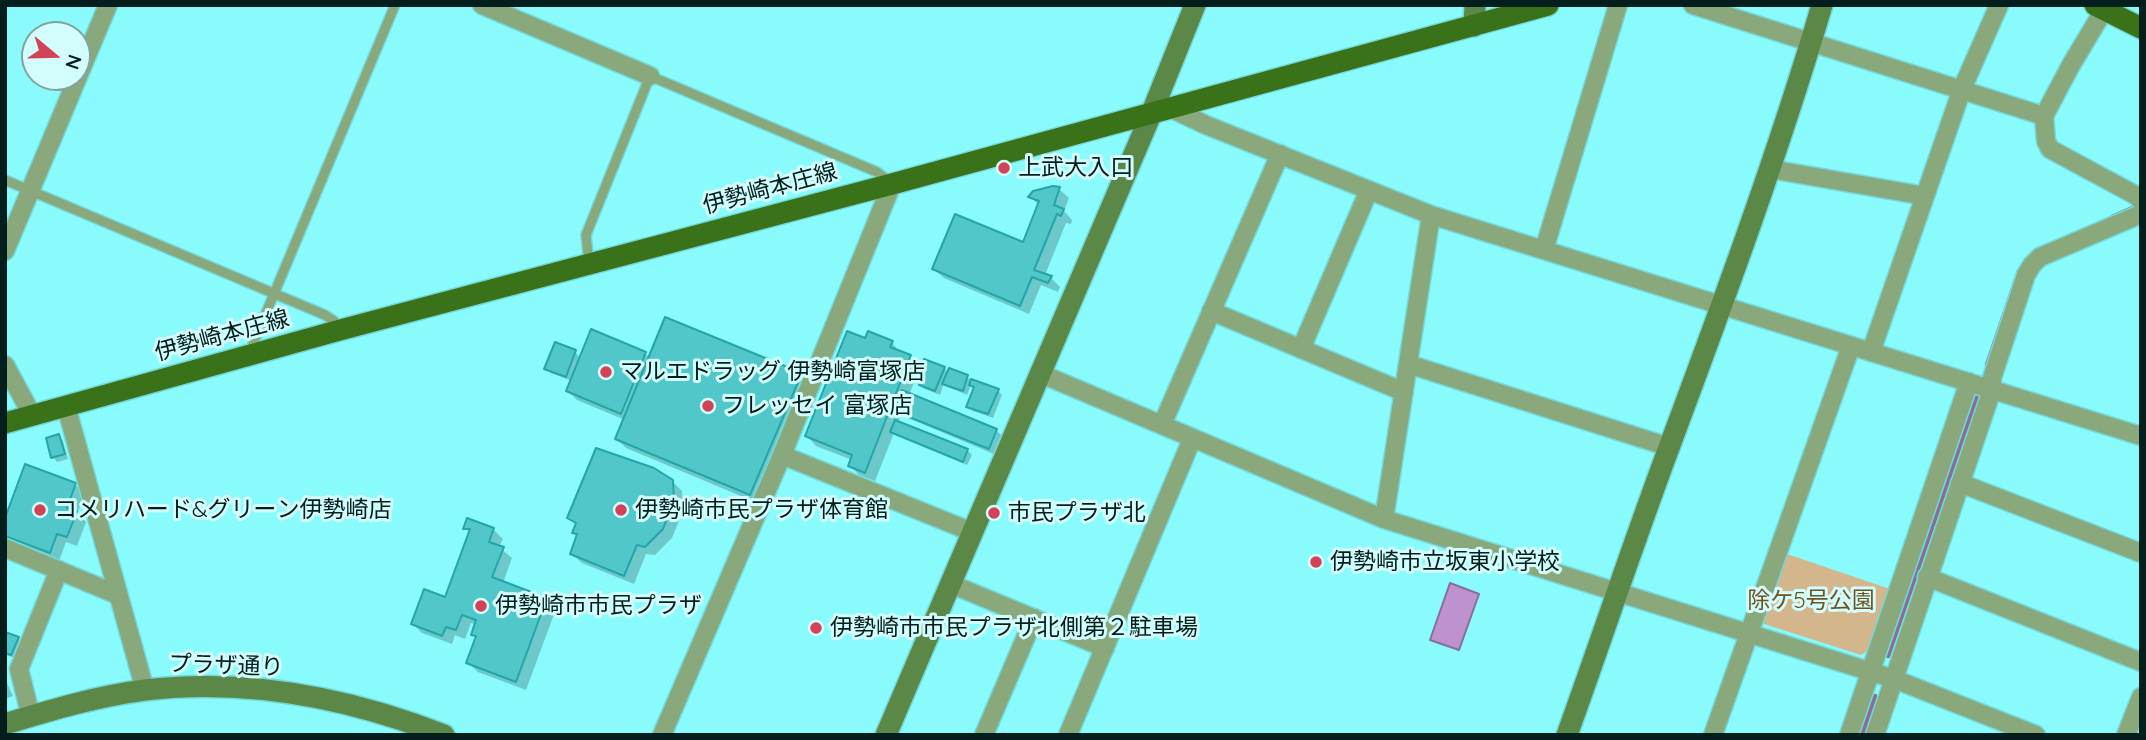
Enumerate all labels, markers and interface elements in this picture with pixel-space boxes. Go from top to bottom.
north arrow [21,21,91,91]
text: N [60,52,88,73]
place label: 上武大入口 [1018,154,1133,182]
street label: 伊勢崎本庄線 [700,158,840,220]
marker: 上武大入口 [996,160,1012,176]
street label: 伊勢崎本庄線 [152,305,292,367]
place label: マルエドラッグ 伊勢崎富塚店 [620,358,925,386]
marker: マルエドラッグ 伊勢崎富塚店 [598,364,614,380]
place label: フレッセイ 富塚店 [722,392,912,420]
marker: フレッセイ 富塚店 [700,398,716,414]
place label: コメリハード&グリーン伊勢崎店 [54,496,392,524]
place label: 伊勢崎市民プラザ体育館 [635,496,888,524]
place label: 市民プラザ北 [1008,499,1146,527]
marker: コメリハード&グリーン伊勢崎店 [32,502,48,518]
marker: 伊勢崎市民プラザ体育館 [613,502,629,518]
marker: 市民プラザ北 [986,505,1002,521]
place label: 伊勢崎市立坂東小学校 [1330,548,1560,576]
marker: 伊勢崎市立坂東小学校 [1308,554,1324,570]
park label: 除ケ5号公園 [1747,587,1875,615]
place label: 伊勢崎市市民プラザ [495,592,702,620]
marker: 伊勢崎市市民プラザ [473,598,489,614]
place label: 伊勢崎市市民プラザ北側第２駐車場 [830,614,1198,642]
marker: 伊勢崎市市民プラザ北側第２駐車場 [808,620,824,636]
street label: プラザ通り [168,650,284,682]

